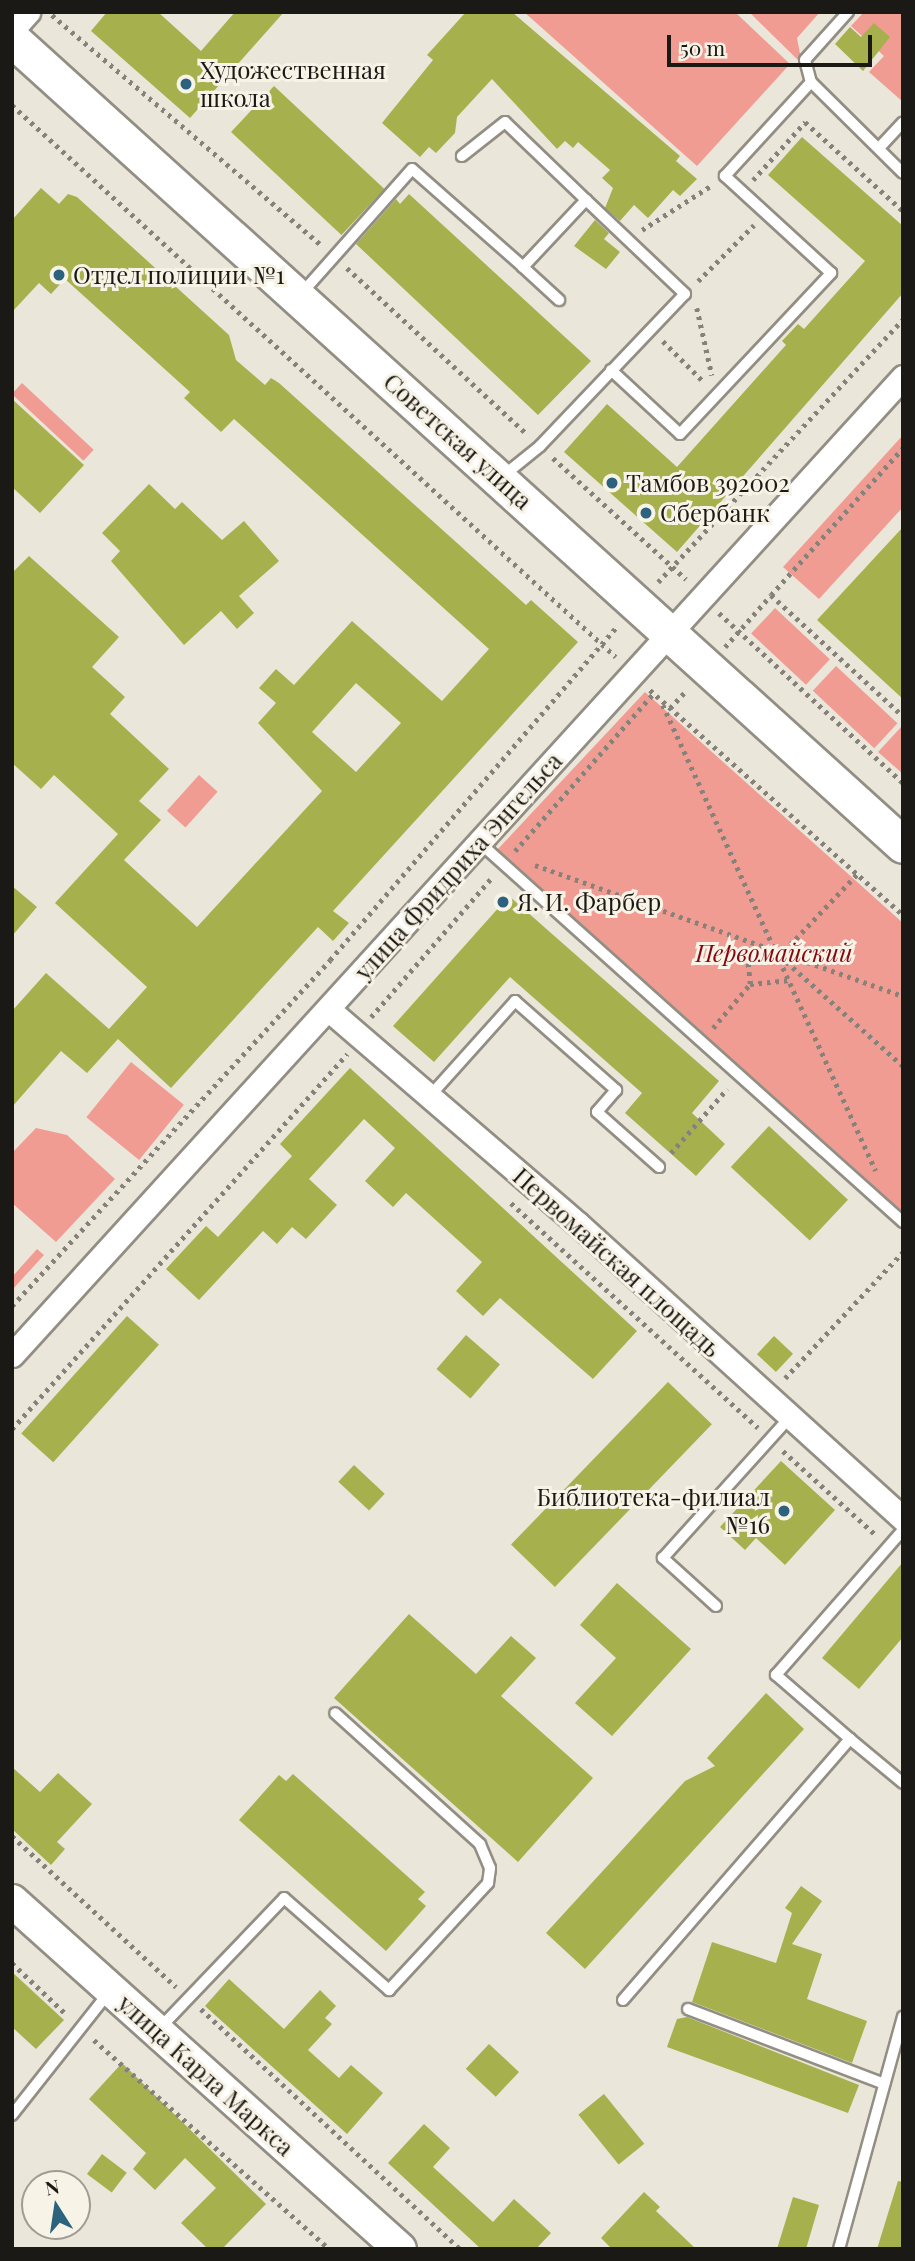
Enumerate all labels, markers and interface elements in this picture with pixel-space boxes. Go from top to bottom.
scale bar [670,21,875,65]
text: 50 m [680,33,725,61]
place label: Художественная школа [200,56,386,112]
marker: Художественная школа [178,76,194,92]
place label: Отдел полиции №1 [73,261,285,289]
marker: Отдел полиции №1 [51,267,67,283]
street label: Советская улица [378,367,538,515]
place label: Тамбов 392002 [626,469,790,497]
marker: Тамбов 392002 [604,475,620,491]
place label: Сбербанк [660,499,770,527]
marker: Сбербанк [638,505,654,521]
street label: улица Фридриха Энгельса [348,747,568,985]
place label: Я. И. Фарбер [517,888,661,916]
marker: Я. И. Фарбер [495,894,511,910]
park label: Первомайский [695,939,853,967]
street label: Первомайская площадь [507,1161,727,1363]
place label: Библиотека-филиал №16 [536,1483,770,1539]
marker: Библиотека-филиал №16 [776,1503,792,1519]
street label: улица Карла Маркса [112,1989,300,2161]
north arrow [21,2170,91,2240]
text: N [43,2172,61,2201]

